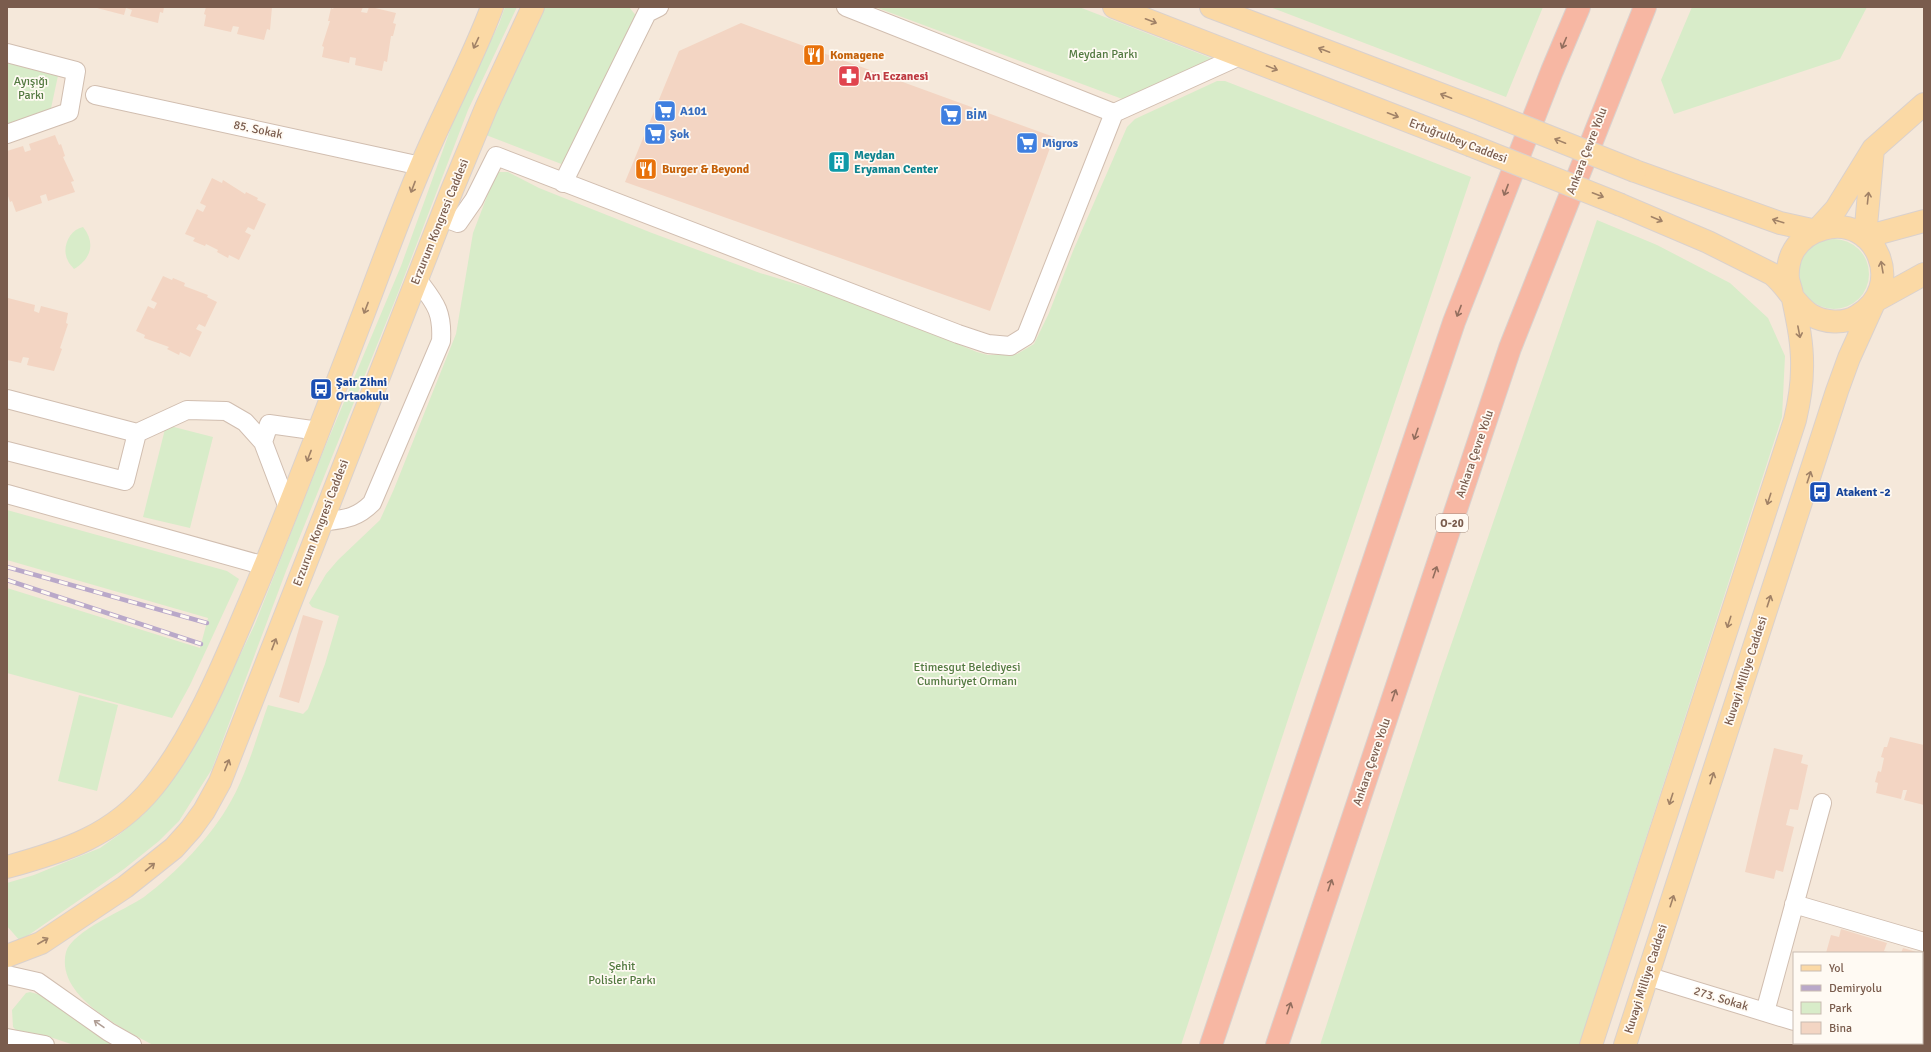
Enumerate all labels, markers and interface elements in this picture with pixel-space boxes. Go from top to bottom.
one-way arrow [1144,18,1156,26]
one-way arrow [472,36,479,48]
one-way arrow [1560,37,1567,49]
restaurant icon: Komagene [801,42,827,68]
one-way arrow [1318,45,1330,53]
park label: Meydan Parkı [1069,47,1137,62]
place label: Komagene [830,48,884,63]
pharmacy icon: Arı Eczanesi [836,63,862,89]
one-way arrow [1265,65,1277,73]
place label: Arı Eczanesi [864,69,928,84]
park label: Ayışığı Parkı [14,74,48,103]
one-way arrow [1440,91,1452,99]
supermarket icon: A101 [652,98,678,124]
supermarket icon: BİM [938,102,964,128]
place label: A101 [680,104,708,119]
street label: Ankara Çevre Yolu [1564,105,1610,197]
place label: BİM [966,108,987,123]
one-way arrow [1387,112,1399,120]
street label: Ertuğrulbey Caddesi [1407,115,1509,167]
street label: 85. Sokak [232,117,284,143]
supermarket icon: Şok [642,121,668,147]
place label: Şok [670,127,690,142]
supermarket icon: Migros [1014,130,1040,156]
place label: Migros [1042,136,1079,151]
one-way arrow [1554,137,1566,144]
place label: Meydan Eryaman Center [854,148,938,177]
building icon: Meydan Eryaman Center [826,149,852,175]
restaurant icon: Burger & Beyond [633,156,659,182]
street label: Erzurum Kongresi Caddesi [408,157,472,287]
place label: Burger & Beyond [662,162,750,177]
one-way arrow [408,181,416,193]
one-way arrow [1501,183,1509,195]
one-way arrow [1591,192,1603,200]
one-way arrow [1865,192,1872,205]
one-way arrow [1651,216,1663,224]
one-way arrow [1772,217,1784,225]
one-way arrow [1878,260,1886,273]
one-way arrow [361,302,369,314]
one-way arrow [1454,305,1462,317]
one-way arrow [1795,325,1803,338]
place label: Şair Zihni Ortaokulu [336,375,389,404]
bus stop icon: Şair Zihni Ortaokulu [308,376,334,402]
street label: Ankara Çevre Yolu [1453,408,1497,500]
one-way arrow [1412,428,1420,440]
one-way arrow [304,449,312,461]
street label: Erzurum Kongresi Caddesi [290,458,352,588]
one-way arrow [1806,471,1813,484]
bus stop icon: Atakent -2 [1807,479,1833,505]
place label: Atakent -2 [1836,485,1891,500]
one-way arrow [1765,492,1772,505]
road number: O-20 [1436,514,1468,532]
one-way arrow [1432,565,1439,578]
one-way arrow [1766,594,1773,607]
street label: Kuvayi Milliye Caddesi [1721,614,1771,728]
one-way arrow [1725,616,1732,629]
one-way arrow [271,638,279,650]
park label: Etimesgut Belediyesi Cumhuriyet Ormanı [914,660,1020,689]
one-way arrow [1391,689,1398,702]
street label: Ankara Çevre Yolu [1350,716,1394,808]
one-way arrow [223,759,231,771]
one-way arrow [1708,772,1716,784]
one-way arrow [1667,793,1674,806]
one-way arrow [144,863,155,872]
one-way arrow [1327,879,1335,891]
one-way arrow [1668,896,1676,908]
street label: Kuvayi Milliye Caddesi [1621,922,1671,1036]
one-way arrow [37,936,49,944]
legend [1793,952,1923,1044]
park label: Şehit Polisler Parkı [588,959,656,988]
text: Yol [1829,961,1845,976]
text: Demiryolu [1829,981,1882,996]
street label: 273. Sokak [1692,984,1750,1014]
text: Park [1829,1001,1852,1016]
one-way arrow [1286,1002,1293,1015]
one-way arrow [94,1020,105,1028]
text: Bina [1829,1021,1852,1036]

